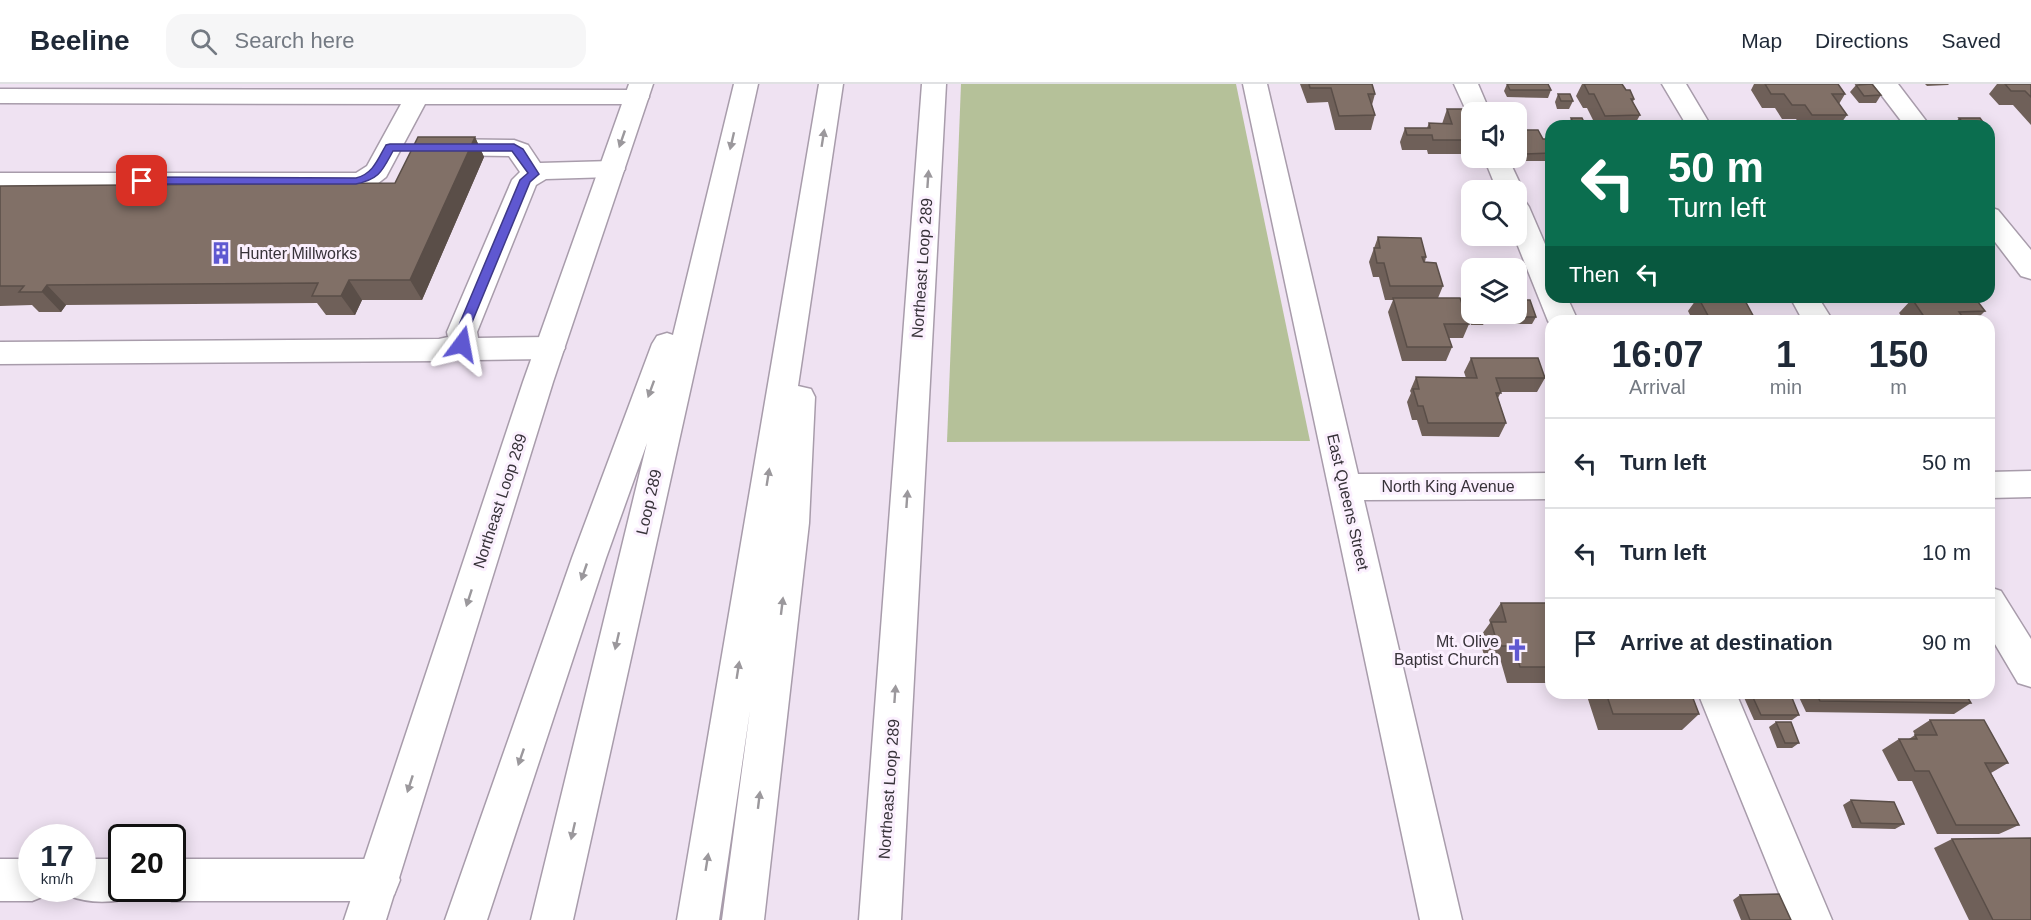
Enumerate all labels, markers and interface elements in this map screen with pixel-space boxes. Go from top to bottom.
search box [166,14,586,68]
text: Beeline [30,25,130,56]
icon: search [187,25,220,58]
text: Search here [235,28,354,53]
text: Map [1741,29,1782,52]
text: Directions [1815,29,1908,52]
text: Saved [1941,29,2001,52]
map controls [1461,102,1527,324]
button: sound [1461,102,1527,168]
one-way arrow [818,128,827,147]
one-way arrow [617,130,627,148]
one-way arrow [727,132,737,150]
icon: left [1569,144,1647,222]
text: 50 m [1668,144,1764,191]
pin [116,155,167,206]
icon: arrive [125,164,158,197]
one-way arrow [923,169,932,188]
button: search [1461,180,1527,246]
text: Turn left [1668,193,1766,223]
street label: Northeast Loop 289 [909,197,935,339]
building icon: Hunter Millworks [208,240,234,266]
place label: Hunter Millworks [239,245,357,262]
button: layers [1461,258,1527,324]
icon: left [1631,258,1664,291]
text: Then [1569,262,1619,287]
position arrow [430,312,494,376]
text: 16:07 [1611,334,1703,375]
text: 1 [1776,334,1796,375]
text: 150 [1868,334,1929,375]
text: Arrival [1629,376,1686,398]
text: min [1770,376,1802,398]
text: m [1890,376,1907,398]
one-way arrow [646,380,655,398]
street label: Northeast Loop 289 [470,431,530,570]
street label: East Queens Street [1324,432,1372,572]
icon: left [1569,447,1602,480]
text: Turn left [1620,450,1706,475]
text: 50 m [1922,450,1971,475]
street label: Loop 289 [633,467,665,536]
one-way arrow [764,468,773,487]
street label: North King Avenue [1381,478,1515,495]
one-way arrow [903,490,912,509]
icon: left [1569,537,1602,570]
text: Turn left [1620,540,1706,565]
text: 10 m [1922,540,1971,565]
one-way arrow [579,563,588,581]
one-way arrow [464,589,473,607]
one-way arrow [777,596,787,615]
icon: arrive [1569,627,1602,660]
text: Arrive at destination [1620,630,1833,655]
text: 90 m [1922,630,1971,655]
one-way arrow [612,632,621,651]
place label: Mt. Olive Baptist Church [1394,633,1499,668]
church icon: Mt. Olive Baptist Church [1504,637,1530,663]
one-way arrow [733,660,742,679]
one-way arrow [890,684,900,703]
street label: Northeast Loop 289 [876,718,902,860]
one-way arrow [516,748,526,766]
one-way arrow [405,775,414,793]
one-way arrow [754,790,764,809]
one-way arrow [567,822,577,840]
speed limit sign: 20 [108,824,186,902]
text: 17 [40,839,74,872]
one-way arrow [702,853,711,872]
text: km/h [41,870,73,887]

